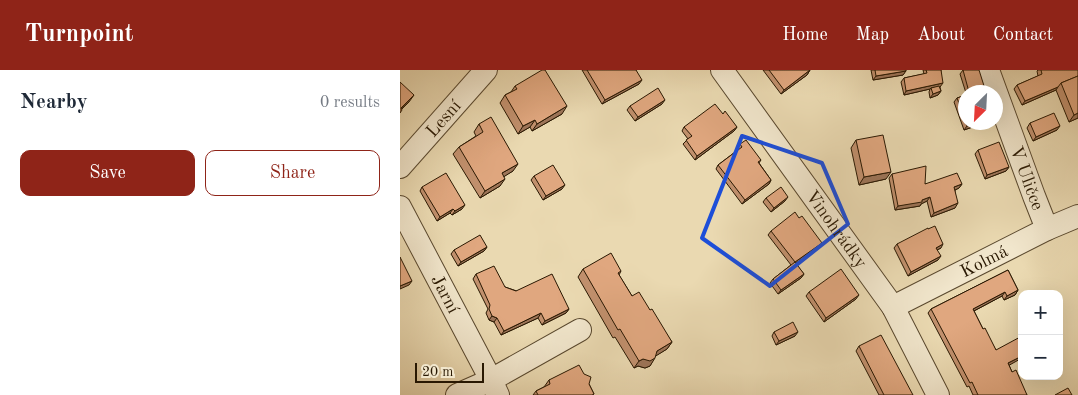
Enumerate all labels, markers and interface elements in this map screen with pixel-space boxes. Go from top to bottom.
text: Turnpoint [25,23,133,47]
text: Home [782,26,828,44]
text: Map [856,26,889,44]
text: About [917,26,965,44]
text: Contact [993,26,1053,44]
north arrow [958,85,1003,130]
text: Nearby [20,92,88,113]
text: 0 results [320,95,380,111]
street label: Lesní [423,97,465,141]
street label: V Uličce [1007,144,1047,213]
button: Save [20,150,195,196]
button: Share [205,150,380,196]
street label: Vinohrádky [802,187,870,272]
street label: Kolmá [958,242,1011,281]
street label: Jarní [427,272,462,316]
map controls [1018,290,1063,380]
button: + [1018,290,1063,335]
button: − [1018,335,1063,380]
scale bar [415,360,484,383]
text: 20 m [422,365,453,379]

